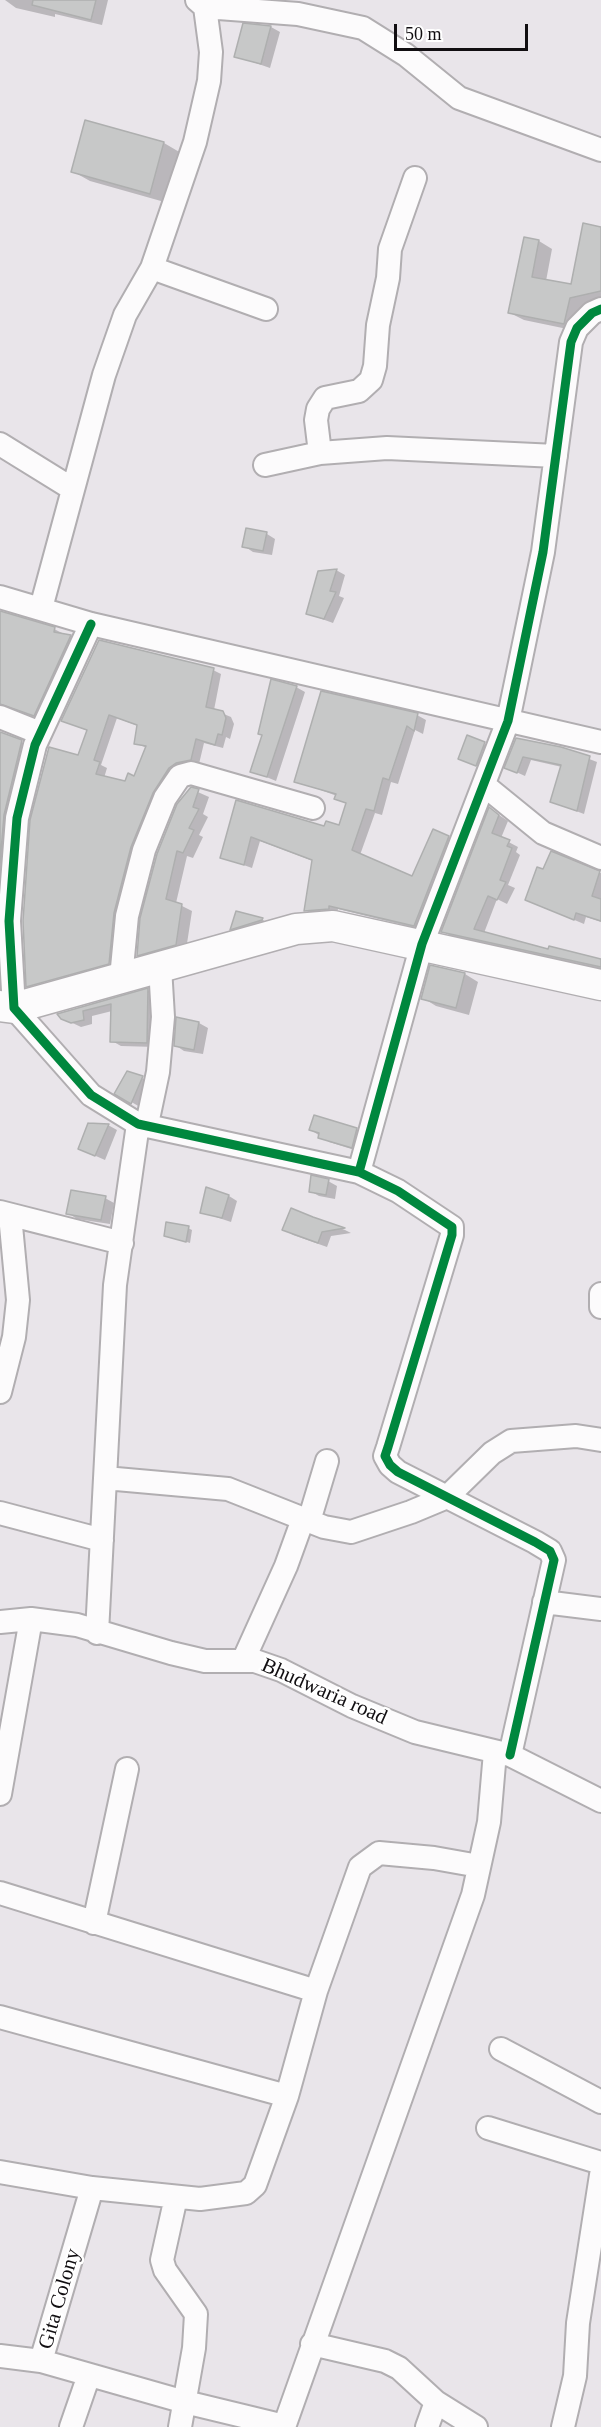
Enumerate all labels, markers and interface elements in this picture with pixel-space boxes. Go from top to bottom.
scale bar [397,12,530,50]
text: 50 m [405,24,442,44]
street label: Bhudwaria road [257,1653,391,1731]
street label: Gita Colony [34,2246,86,2352]

